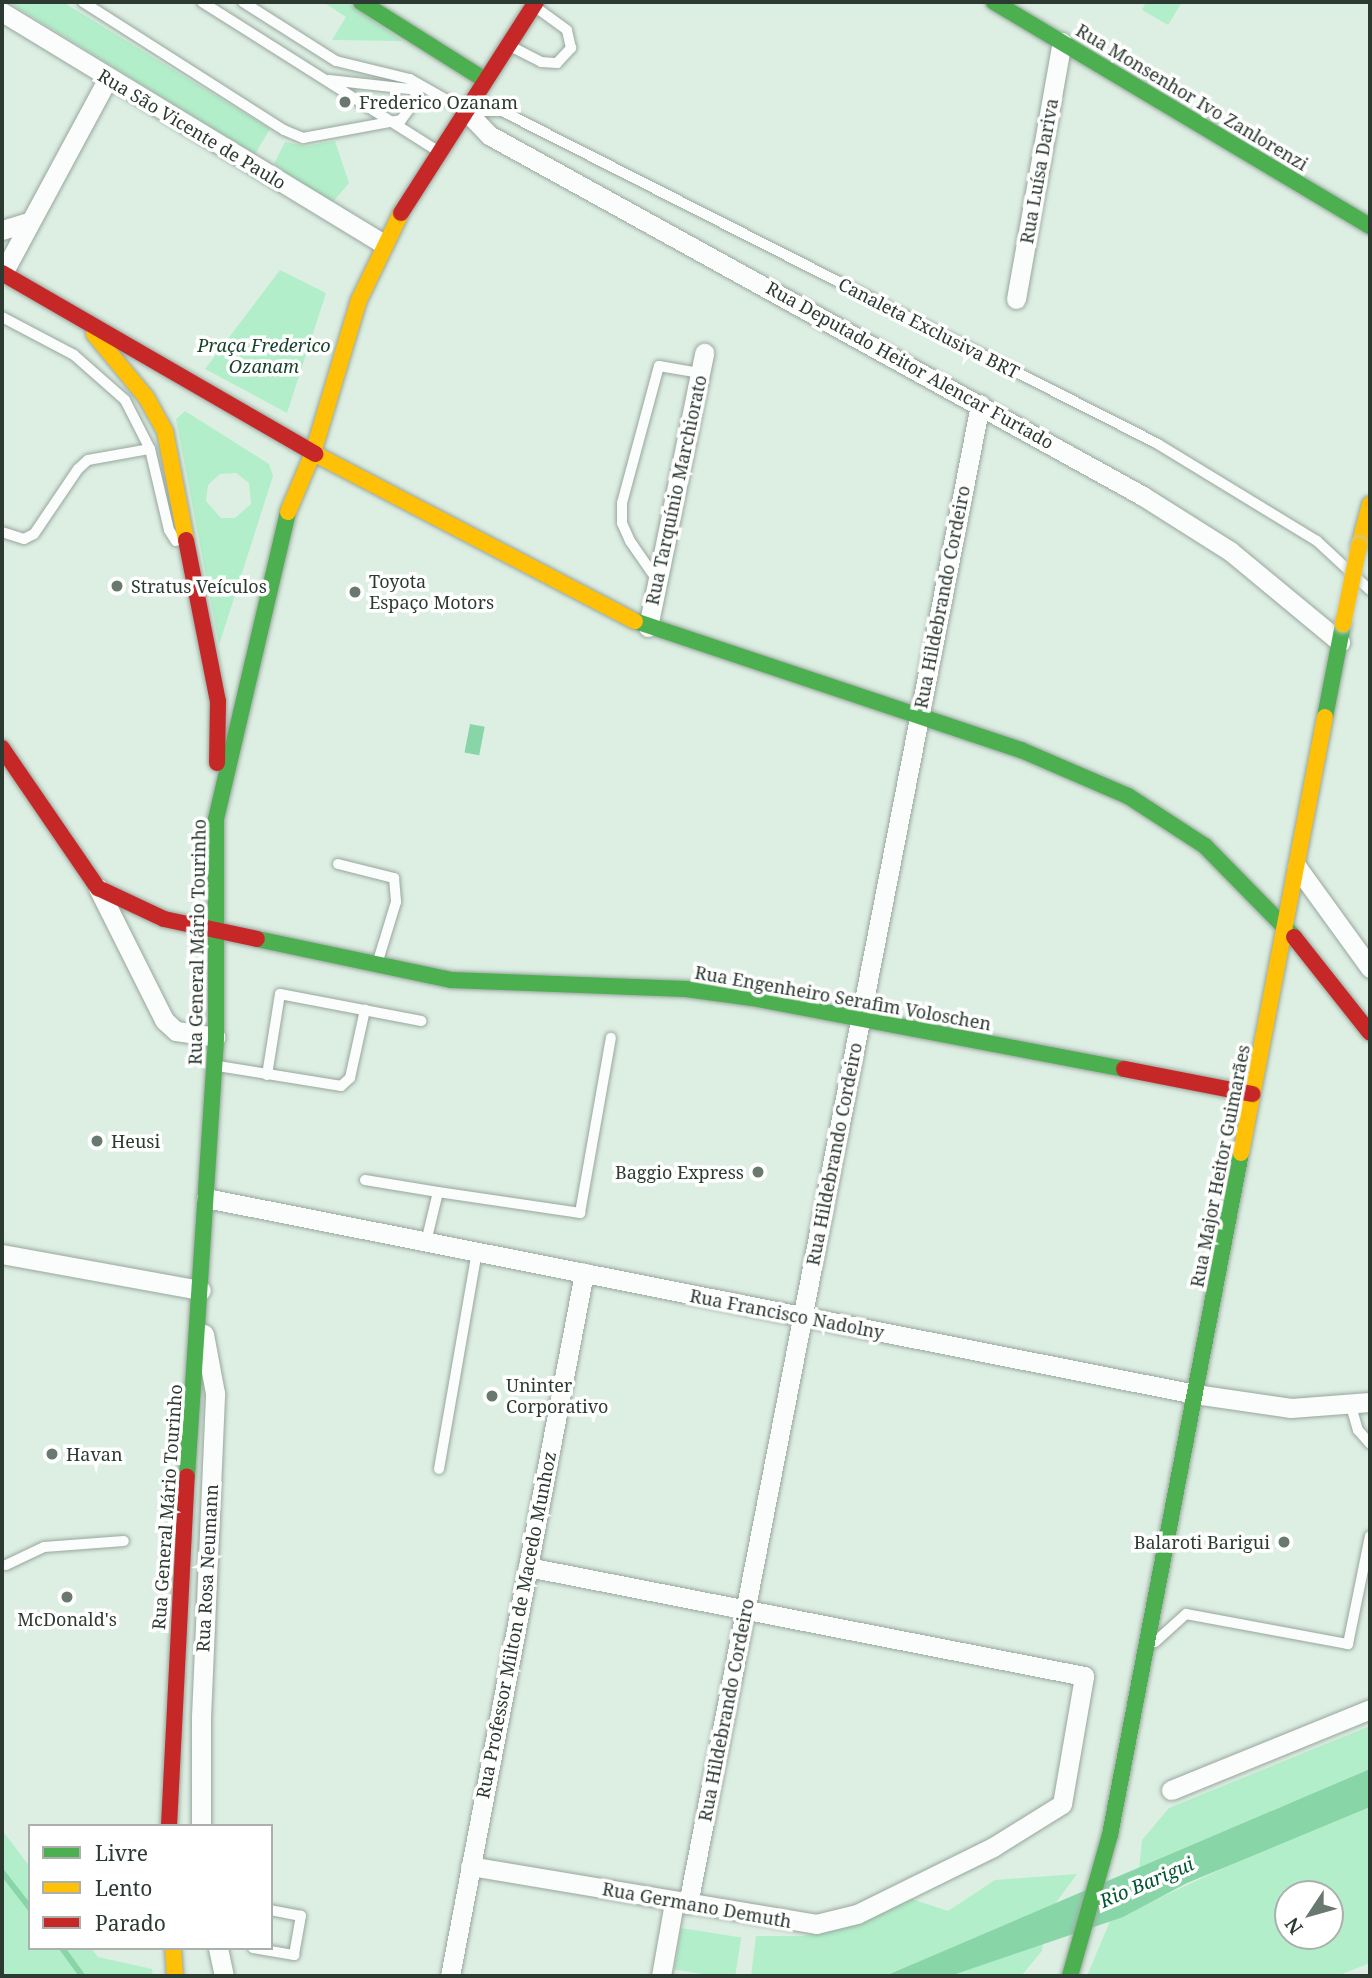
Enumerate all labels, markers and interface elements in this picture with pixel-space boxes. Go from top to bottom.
street label: Rua Monsenhor Ivo Zanlorenzi [1072,19,1312,175]
street label: Rua São Vicente de Paulo [94,64,290,194]
place label: Frederico Ozanam [359,91,518,113]
marker: Frederico Ozanam [337,94,353,110]
street label: Rua Luísa Dariva [1016,97,1062,245]
street label: Canaleta Exclusiva BRT [835,273,1023,383]
street label: Rua Deputado Heitor Alencar Furtado [762,277,1058,453]
park label: Praça Frederico Ozanam [197,335,331,378]
street label: Rua Tarquínio Marchiorato [641,373,711,607]
street label: Rua Hildebrando Cordeiro [910,484,974,710]
place label: Toyota Espaço Motors [369,571,494,614]
place label: Stratus Veículos [131,575,267,597]
marker: Stratus Veículos [109,578,125,594]
marker: Toyota Espaço Motors [347,584,363,600]
street label: Rua General Mário Tourinho [184,819,210,1065]
street label: Rua Engenheiro Serafim Voloschen [693,961,993,1035]
street label: Rua Hildebrando Cordeiro [802,1041,866,1267]
street label: Rua Major Heitor Guimarães [1186,1043,1254,1289]
place label: Heusi [111,1130,160,1152]
marker: Heusi [89,1133,105,1149]
place label: Baggio Express [615,1161,744,1183]
marker: Baggio Express [750,1164,766,1180]
street label: Rua Francisco Nadolny [688,1285,886,1343]
place label: Uninter Corporativo [506,1375,609,1418]
street label: Rua General Mário Tourinho [148,1383,186,1631]
marker: Uninter Corporativo [484,1388,500,1404]
place label: Havan [66,1443,123,1465]
marker: Havan [44,1446,60,1462]
street label: Rua Professor Milton de Macedo Munhoz [472,1450,560,1800]
street label: Rua Rosa Neumann [192,1483,222,1653]
place label: Balaroti Barigui [1134,1531,1270,1553]
marker: Balaroti Barigui [1276,1534,1292,1550]
marker: McDonald's [59,1589,75,1605]
street label: Rua Hildebrando Cordeiro [694,1597,758,1823]
place label: McDonald's [17,1608,117,1630]
legend [28,1824,273,1950]
text: Livre [95,1839,148,1867]
water label: Rio Barigui [1096,1853,1198,1913]
text: Lento [95,1874,152,1902]
street label: Rua Germano Demuth [601,1878,793,1932]
north arrow [1274,1880,1344,1950]
text: Parado [95,1909,166,1937]
text: N [1279,1912,1309,1940]

